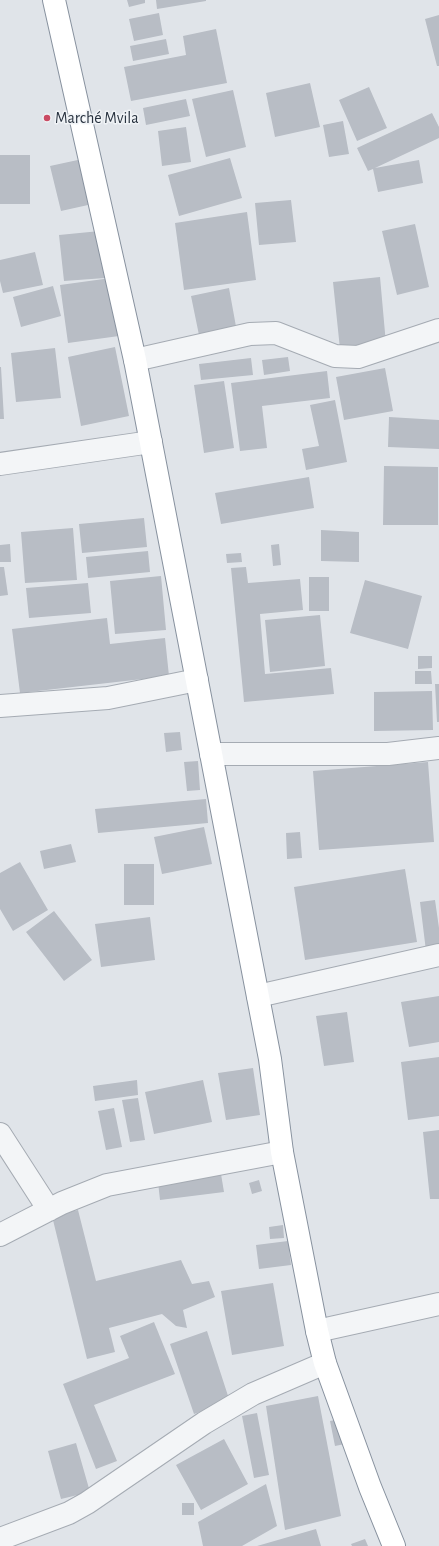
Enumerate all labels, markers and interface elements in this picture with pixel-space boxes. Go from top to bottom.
place label: Marché Mvila [55,108,139,128]
marker: Marché Mvila [42,113,52,123]

